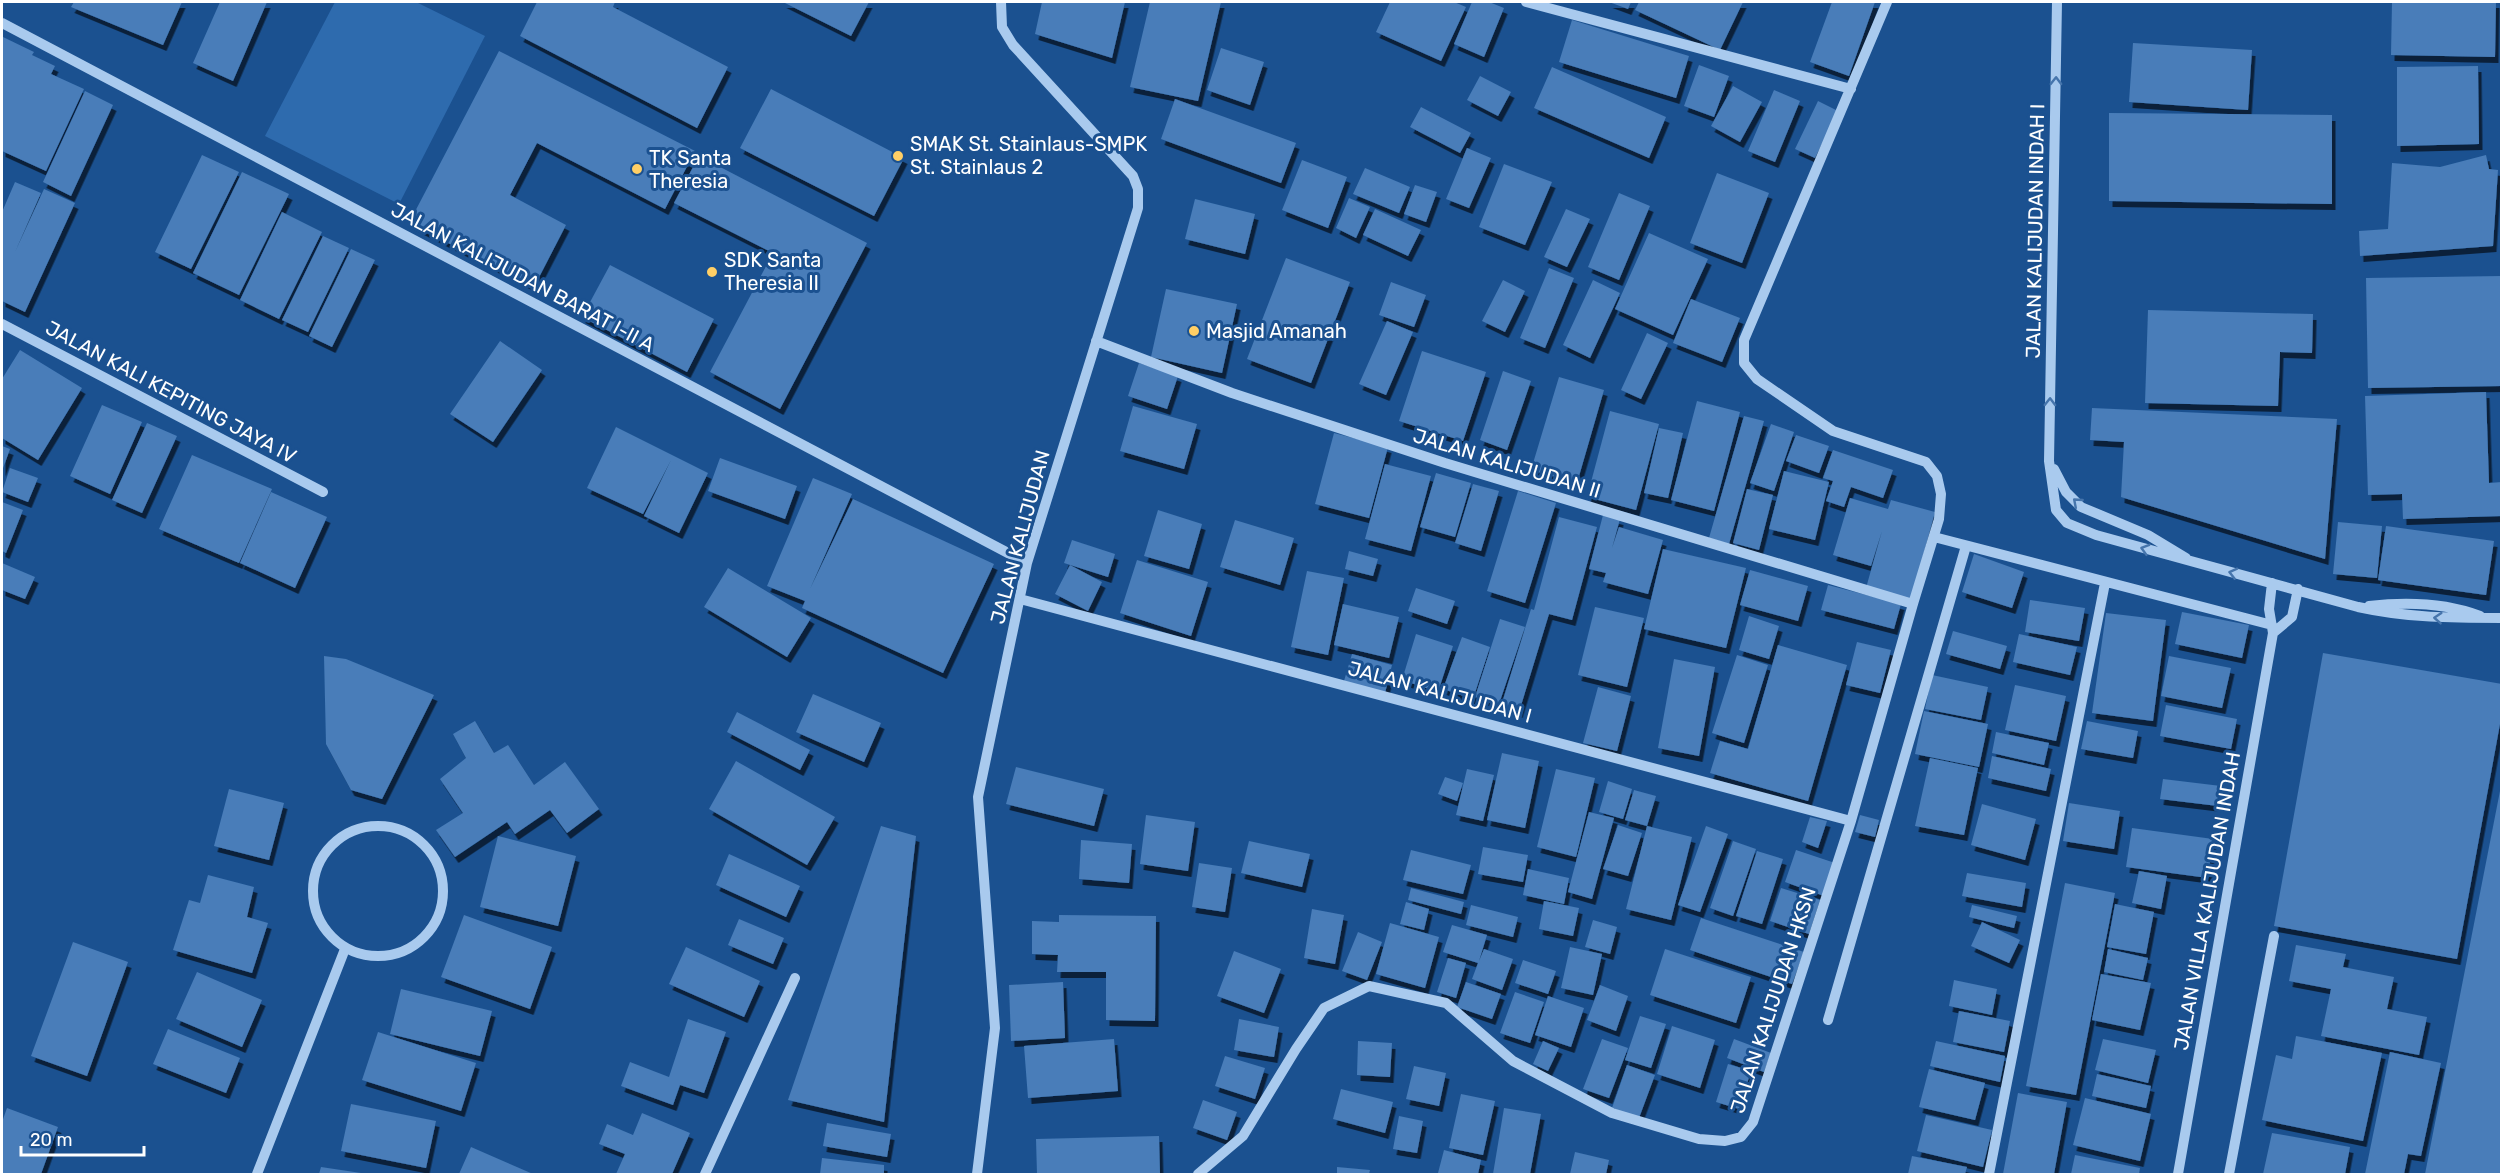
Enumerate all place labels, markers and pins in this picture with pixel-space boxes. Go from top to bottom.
place label: SMAK St. Stainlaus-SMPK St. Stainlaus 2 [910,132,1147,179]
place label: TK Santa Theresia [649,146,732,193]
marker: SMAK St. Stainlaus-SMPK St. Stainlaus 2 [891,149,905,163]
marker: TK Santa Theresia [630,162,644,176]
place label: SDK Santa Theresia II [724,248,821,295]
marker: SDK Santa Theresia II [705,265,719,279]
place label: Masjid Amanah [1206,319,1347,343]
marker: Masjid Amanah [1187,324,1201,338]

